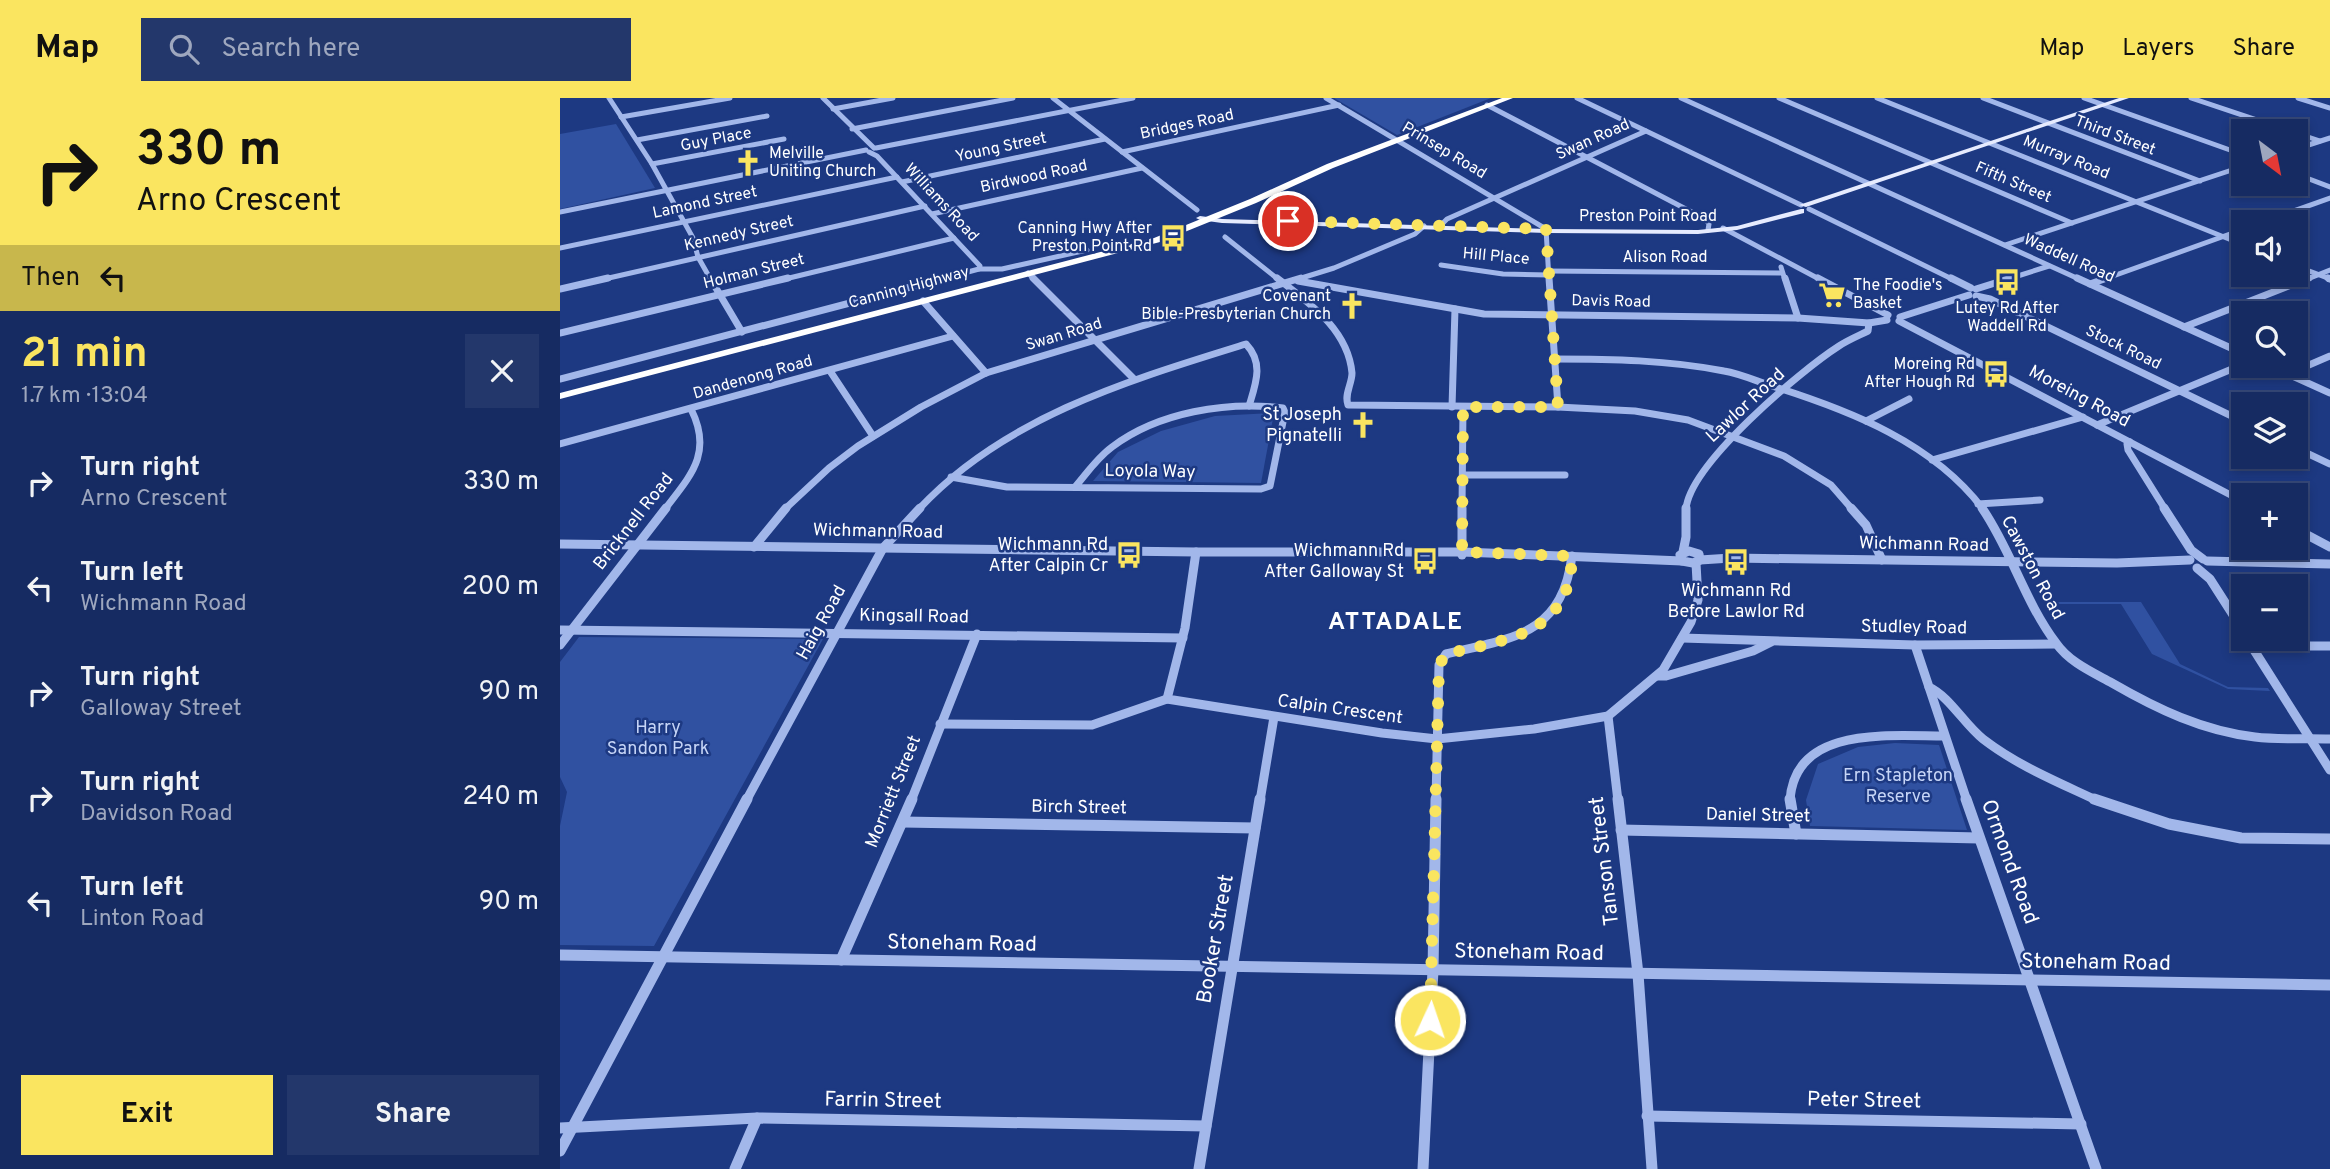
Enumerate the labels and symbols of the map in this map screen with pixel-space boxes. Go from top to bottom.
street label: Bridges Road [1138,105,1236,145]
street label: Third Street [2072,111,2158,161]
street label: Swan Road [1553,115,1633,165]
street label: Prinsep Road [1398,118,1490,184]
north arrow [2231,119,2308,196]
street label: Guy Place [679,123,753,157]
street label: Young Street [954,129,1048,167]
street label: Murray Road [2020,132,2112,184]
place label: Melville Uniting Church [769,144,876,182]
church icon: Melville Uniting Church [733,148,763,178]
street label: Birdwood Road [979,156,1089,198]
street label: Fifth Street [1972,158,2054,208]
street label: Williams Road [899,159,983,247]
street label: Lamond Street [651,182,759,224]
pin [1258,191,1318,251]
street label: Preston Point Road [1579,207,1717,227]
street label: Kennedy Street [682,212,796,256]
place label: Canning Hwy After Preston Point Rd [1017,219,1152,257]
bus stop icon: Canning Hwy After Preston Point Rd [1158,223,1188,253]
street label: Waddell Road [2020,230,2118,288]
street label: Hill Place [1462,244,1530,270]
street label: Alison Road [1622,248,1708,268]
street label: Holman Street [701,250,807,294]
street label: Canning Highway [846,262,972,314]
bus stop icon: Lutey Rd After Waddell Rd [1992,267,2022,297]
place label: The Foodie's Basket [1853,276,1943,314]
supermarket icon: The Foodie's Basket [1817,280,1847,310]
place label: Covenant Bible-Presbyterian Church [1141,287,1331,325]
church icon: Covenant Bible-Presbyterian Church [1337,291,1367,321]
street label: Davis Road [1571,291,1651,313]
place label: Lutey Rd After Waddell Rd [1955,299,2059,337]
street label: Swan Road [1023,314,1105,356]
street label: Stock Road [2082,321,2164,375]
street label: Dandenong Road [691,351,815,405]
place label: Moreing Rd After Hough Rd [1864,355,1975,393]
bus stop icon: Moreing Rd After Hough Rd [1981,359,2011,389]
street label: Moreing Road [2024,361,2134,433]
street label: Lawlor Road [1702,364,1790,448]
place label: St Joseph Pignatelli [1262,404,1342,448]
church icon: St Joseph Pignatelli [1348,410,1378,440]
street label: Loyola Way [1104,460,1196,484]
street label: Bricknell Road [589,469,679,575]
street label: Cawston Road [1995,512,2069,624]
street label: Wichmann Road [813,519,943,545]
street label: Wichmann Road [1859,532,1989,558]
place label: Wichmann Rd After Calpin Cr [989,534,1108,578]
bus stop icon: Wichmann Rd After Calpin Cr [1114,540,1144,570]
place label: Wichmann Rd After Galloway St [1264,540,1404,584]
bus stop icon: Wichmann Rd After Galloway St [1410,546,1440,576]
bus stop icon: Wichmann Rd Before Lawlor Rd [1721,547,1751,577]
place label: Wichmann Rd Before Lawlor Rd [1667,580,1805,624]
street label: Haig Road [792,582,852,664]
street label: Kingsall Road [859,605,969,629]
district label: ATTADALE [1328,608,1464,638]
street label: Studley Road [1861,616,1967,640]
street label: Calpin Crescent [1276,690,1404,730]
park label: Harry Sandon Park [607,717,709,761]
street label: Morriett Street [861,732,927,852]
park label: Ern Stapleton Reserve [1843,765,1953,809]
street label: Tanson Street [1584,795,1626,927]
street label: Birch Street [1031,796,1127,820]
street label: Ormond Road [1974,796,2044,928]
street label: Daniel Street [1706,804,1810,828]
street label: Booker Street [1191,872,1241,1006]
street label: Stoneham Road [887,929,1037,959]
street label: Stoneham Road [1454,938,1604,968]
street label: Stoneham Road [2021,948,2171,978]
position arrow [1393,983,1467,1057]
street label: Farrin Street [824,1086,942,1116]
street label: Peter Street [1806,1087,1922,1115]

